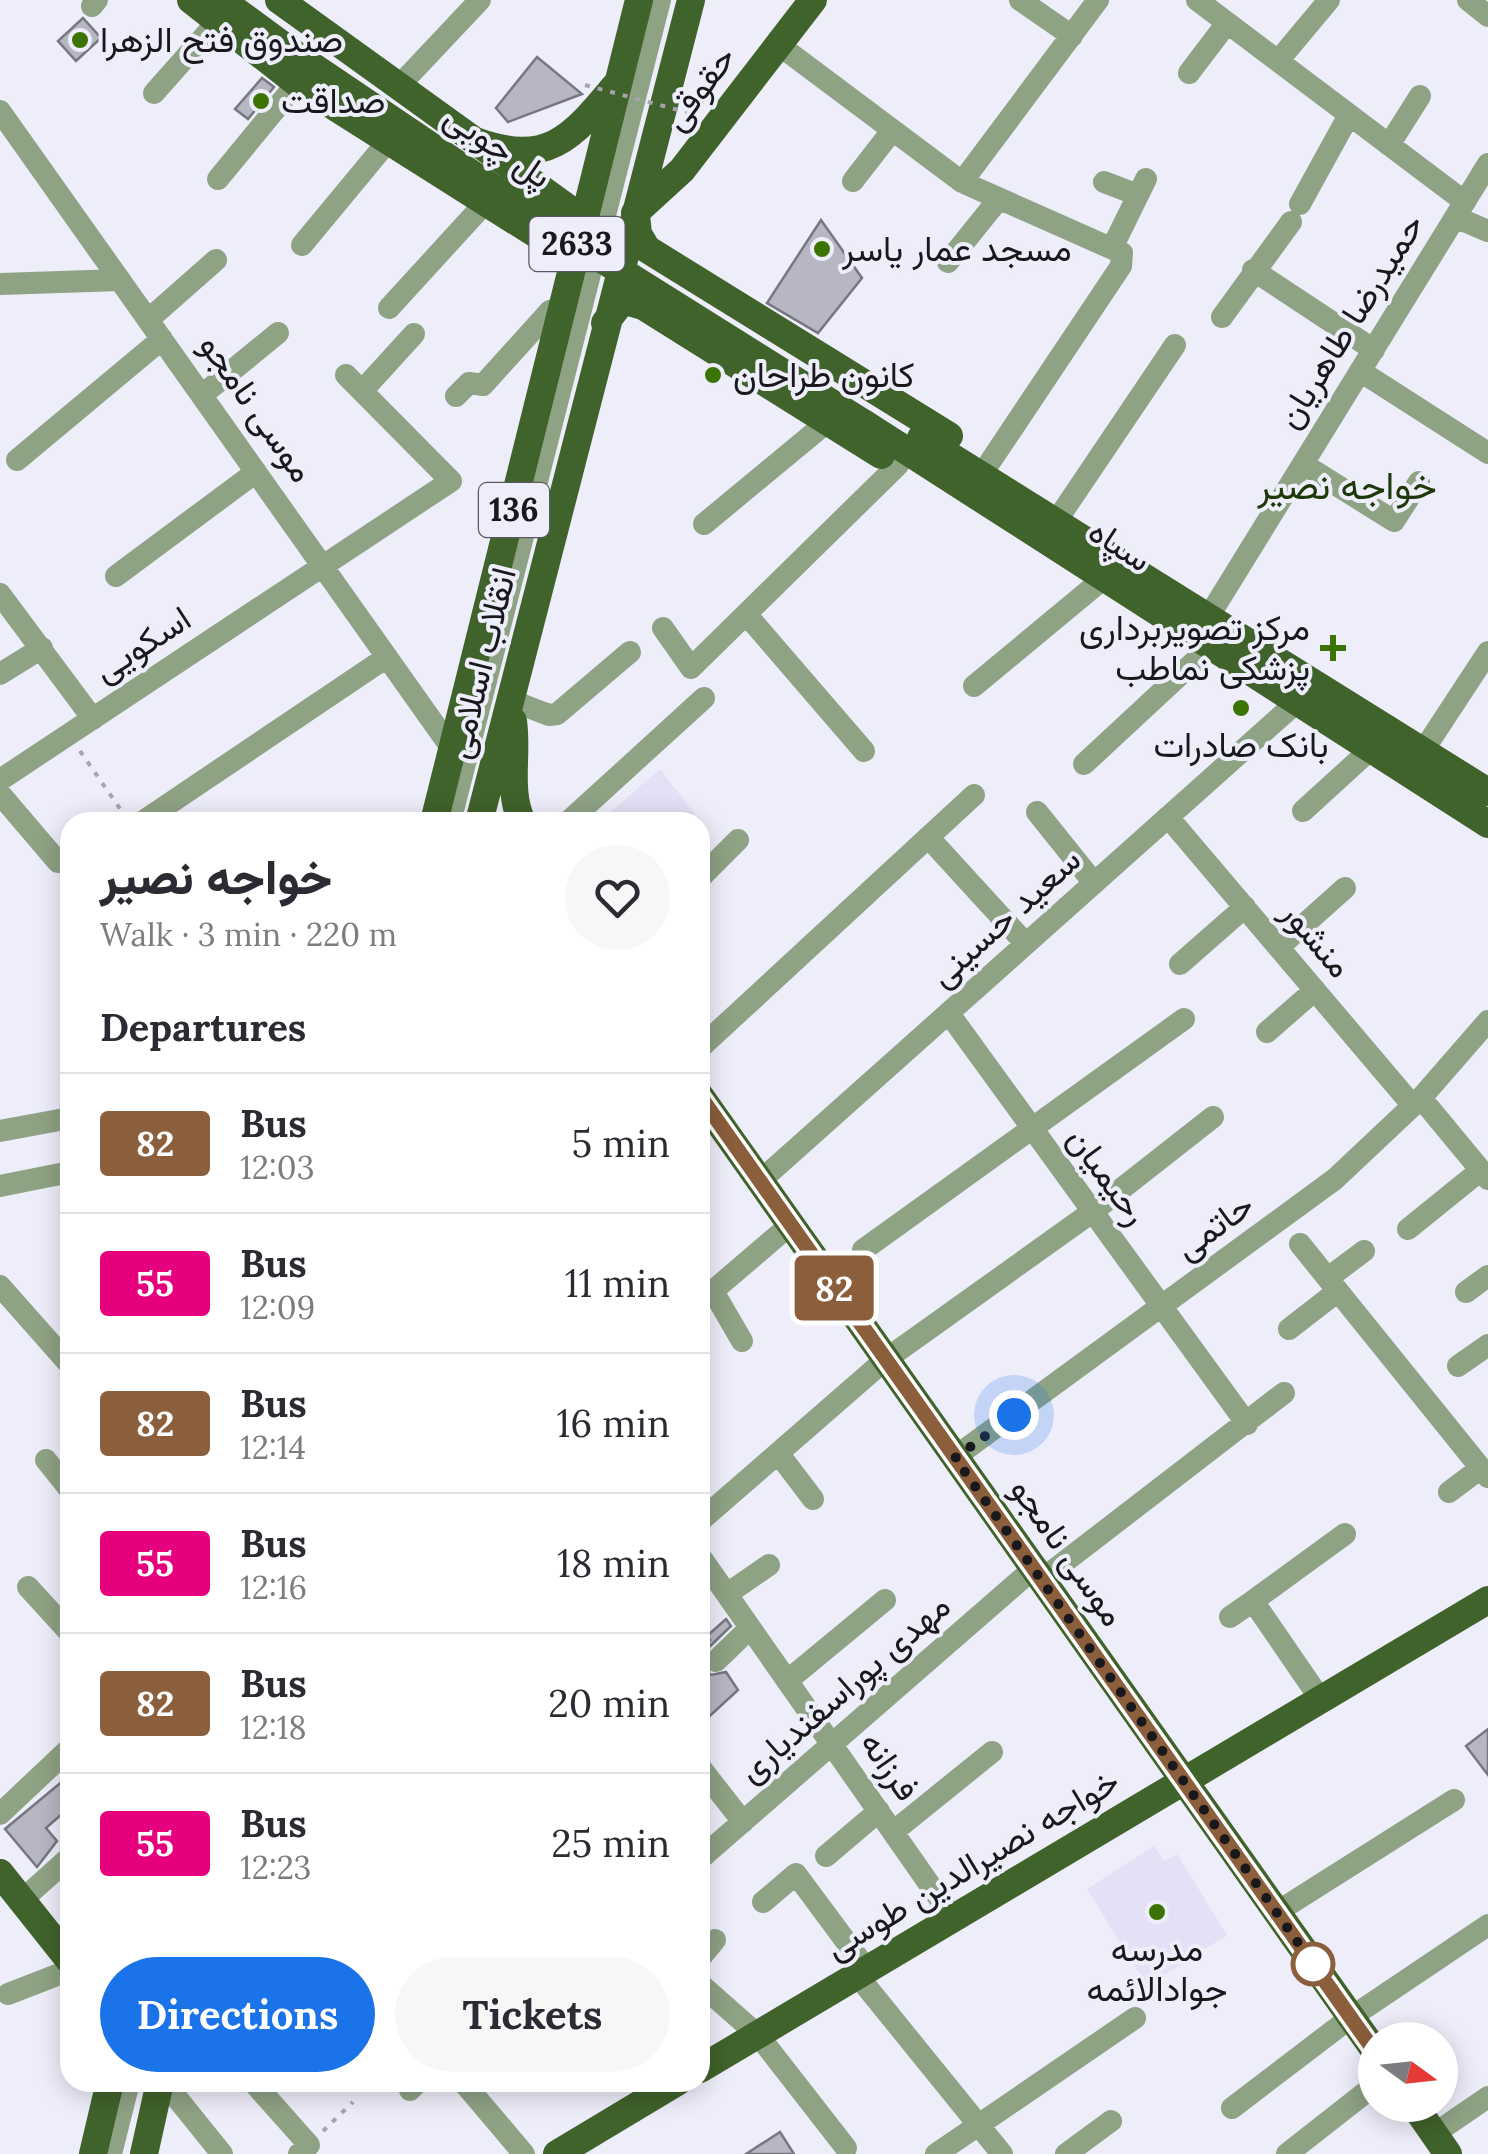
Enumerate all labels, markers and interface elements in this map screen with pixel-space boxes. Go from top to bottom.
place label: صندوق فتح الزهرا [100,17,343,64]
marker: صندوق فتح الزهرا [69,29,91,51]
street label: حقوقی [652,36,745,139]
place label: صداقت [281,78,386,123]
marker: صداقت [250,90,272,112]
street label: پل چوبی [435,93,561,199]
street label: حمیدرضا طاهریان [1266,205,1434,437]
road number: 2633 [530,217,624,271]
place label: مسجد عمار یاسر [841,226,1072,271]
marker: مسجد عمار یاسر [811,238,833,260]
street label: موسی نامجو [190,325,325,491]
place label: کانون طراحان [733,352,914,397]
marker: کانون طراحان [702,364,724,386]
district label: خواجه نصیر [1256,461,1437,509]
road number: 136 [479,483,549,537]
street label: سپاه [1079,508,1160,583]
street label: انقلاب اسلامی [435,563,526,763]
street label: اسکویی [84,595,199,692]
place label: مرکز تصویربرداری پزشکی نماطب [1079,605,1310,692]
marker: مرکز تصویربرداری پزشکی نماطب [1320,635,1346,661]
marker: بانک صادرات [1230,697,1252,719]
place label: بانک صادرات [1153,722,1329,767]
street label: سعید حسینی [920,837,1090,996]
button: heart [565,845,670,950]
text: خواجه نصیر [100,846,332,907]
street label: منشور [1271,890,1363,987]
text: Walk · 3 min · 220 m [100,914,397,955]
text: Departures [100,1003,306,1051]
text: Bus [240,1099,307,1147]
street label: رحیمیان [1058,1118,1159,1234]
text: 5 min [572,1119,670,1167]
text: 82 [136,1121,174,1166]
text: 12:03 [240,1147,315,1188]
street label: حاتمی [1165,1182,1262,1269]
text: Bus [240,1239,307,1287]
line badge: 82 [789,1256,879,1320]
text: 11 min [565,1259,670,1307]
text: 55 [136,1261,174,1306]
text: 82 [815,1266,853,1311]
text: 12:09 [240,1287,315,1328]
text: Bus [240,1379,307,1427]
your location [989,1390,1039,1440]
text: 16 min [556,1399,670,1447]
text: 82 [136,1401,174,1446]
text: 12:14 [240,1427,306,1468]
street label: موسی نامجو [1001,1469,1136,1635]
text: Bus [240,1519,307,1567]
text: 18 min [557,1539,670,1587]
text: 55 [136,1541,174,1586]
text: 12:16 [240,1567,307,1608]
street label: مهدی پوراسفندیاری [728,1583,960,1794]
text: Bus [240,1659,307,1707]
text: 20 min [548,1679,670,1727]
text: 82 [136,1681,174,1726]
text: 12:18 [240,1707,306,1748]
street label: فرزانه [851,1722,930,1809]
street label: خواجه نصیرالدین طوسی [817,1758,1127,1969]
text: Bus [240,1799,307,1847]
text: 25 min [551,1819,670,1867]
text: 55 [136,1821,174,1866]
text: 12:23 [240,1847,311,1888]
marker: مدرسه جوادالائمه [1146,1901,1168,1923]
place label: مدرسه جوادالائمه [1087,1926,1227,2011]
unlabelled marker [1292,1943,1334,1985]
button: Directions [100,1957,375,2072]
button: Tickets [395,1957,670,2072]
north arrow [1358,2022,1458,2122]
map controls [1358,2022,1458,2122]

